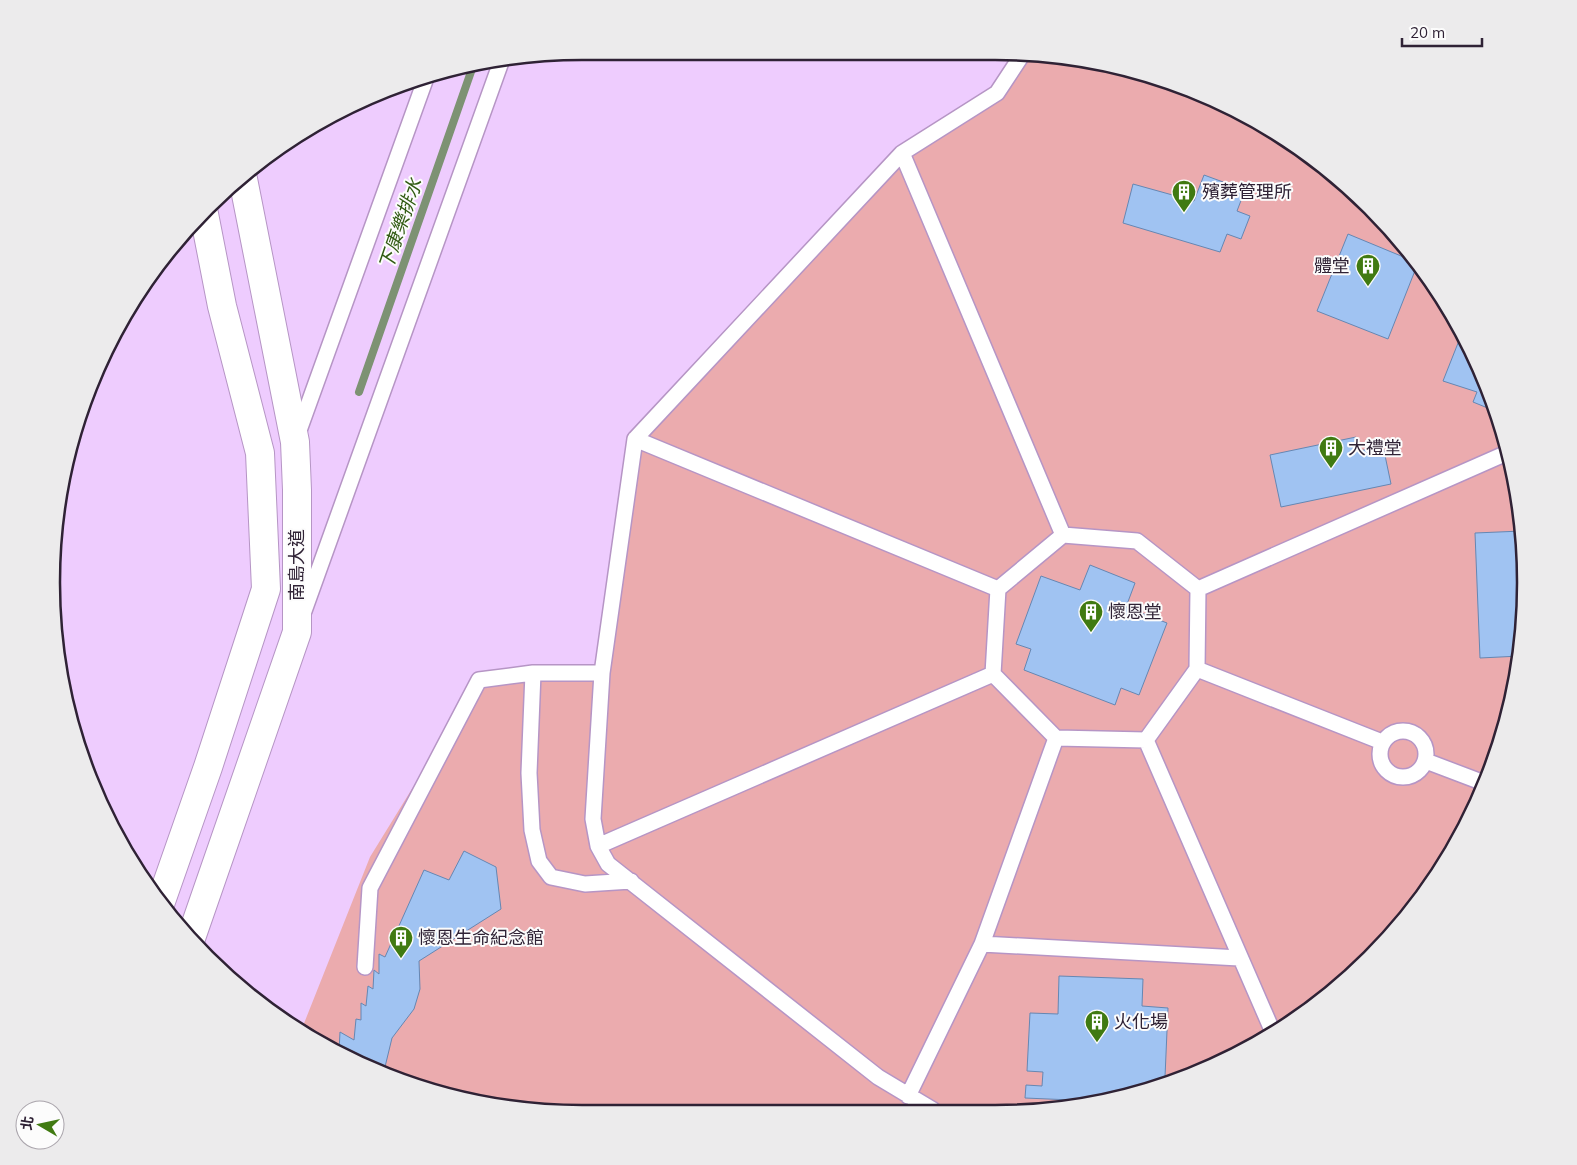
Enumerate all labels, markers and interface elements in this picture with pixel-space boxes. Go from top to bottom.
scale bar [1402,15,1482,47]
text: 20 m [1410,23,1445,42]
water label: 下康樂排水 [373,174,427,273]
building icon: 殯葬管理所 [1171,179,1197,213]
place label: 殯葬管理所 [1202,180,1292,203]
building icon: 體堂 [1355,253,1381,287]
place label: 體堂 [1314,254,1350,277]
building icon: 大禮堂 [1318,435,1344,469]
place label: 大禮堂 [1348,436,1402,459]
street label: 南島大道 [285,529,308,601]
building icon: 懷恩堂 [1078,599,1104,633]
place label: 懷恩堂 [1108,600,1162,623]
building icon: 懷恩生命紀念館 [388,925,414,959]
place label: 懷恩生命紀念館 [418,926,544,949]
building icon: 火化場 [1084,1009,1110,1043]
place label: 火化場 [1114,1010,1168,1033]
north arrow [15,1100,65,1150]
text: 北 [17,1115,37,1131]

